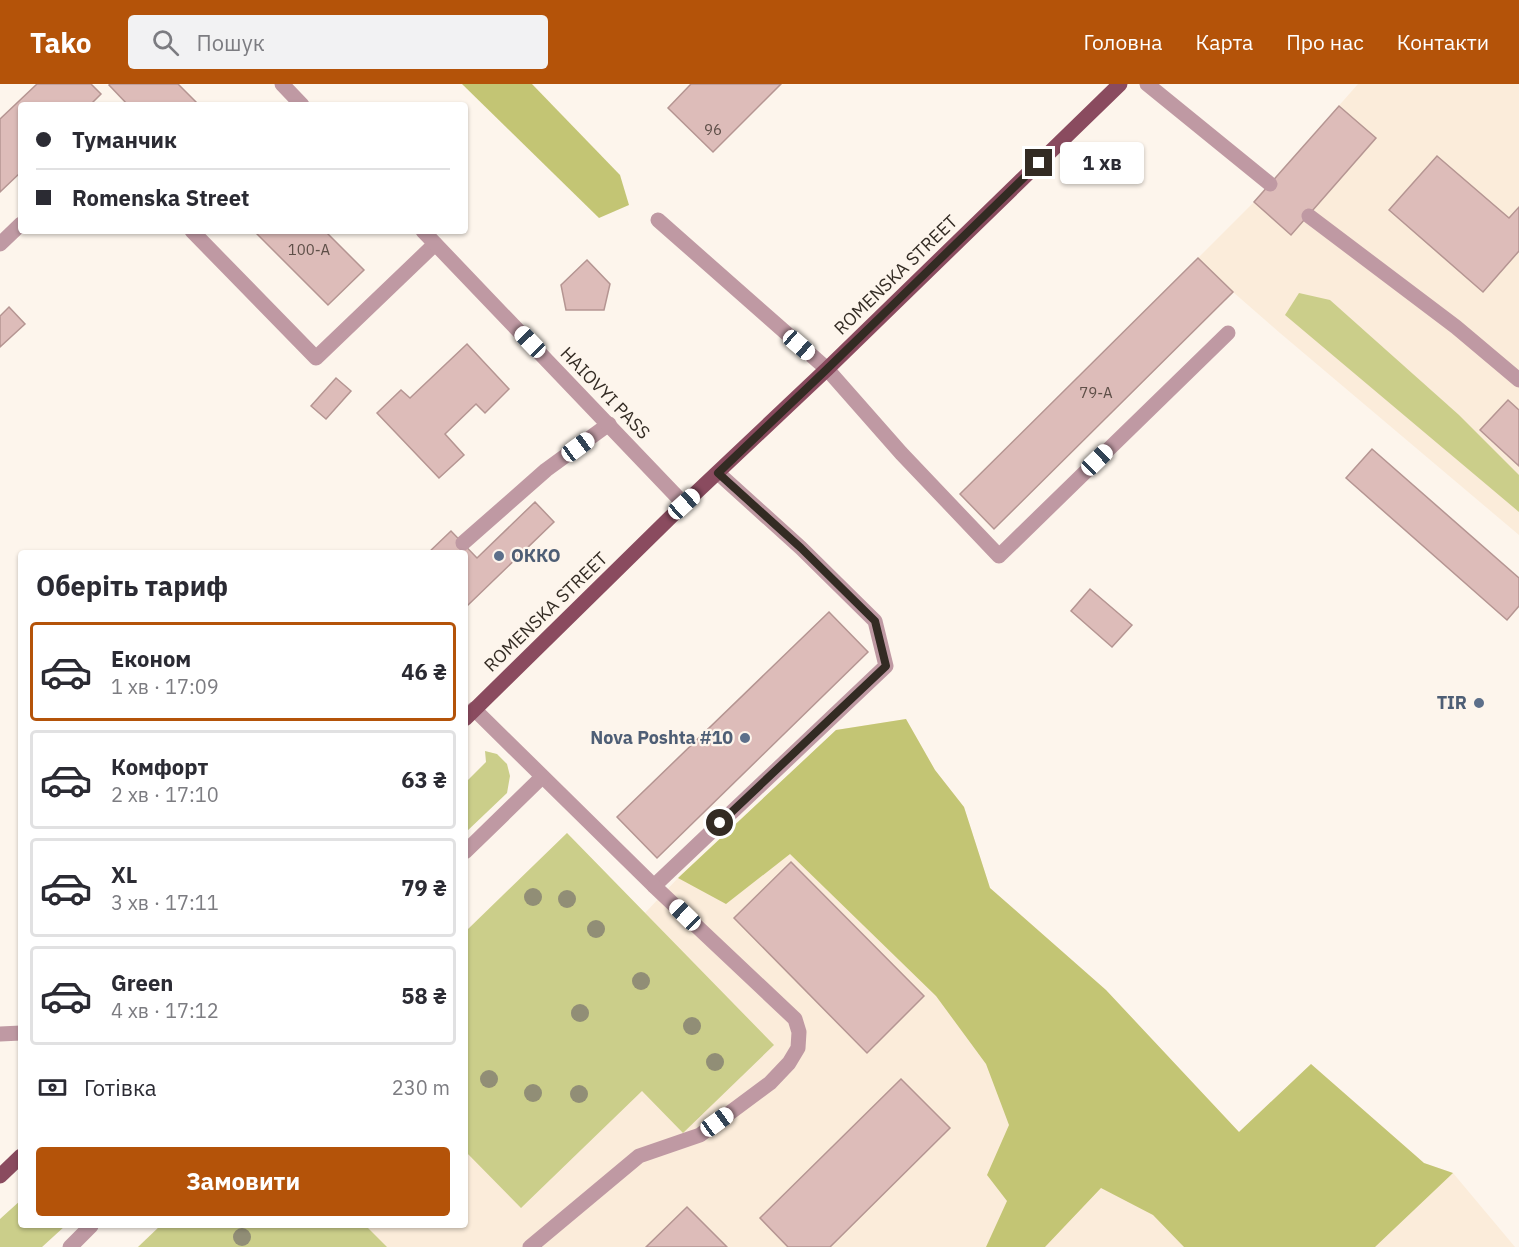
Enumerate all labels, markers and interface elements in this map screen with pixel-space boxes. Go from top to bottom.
search box [128,15,548,69]
text: Tako [30,24,92,61]
icon: search [149,26,182,59]
text: Пошук [197,28,265,57]
text: Головна [1084,28,1162,56]
text: Карта [1195,28,1253,56]
text: Про нас [1286,28,1364,56]
text: Контакти [1397,28,1489,56]
house number: 96 [704,120,722,139]
text: Туманчик [72,125,177,154]
callout: 1 хв [1060,142,1144,184]
route end [1025,149,1052,176]
text: 1 хв [1082,149,1122,176]
text: Romenska Street [72,183,250,212]
street label: ROMENSKA STREET [829,210,962,339]
house number: 100-А [288,240,331,259]
car [511,323,549,361]
car [780,326,818,364]
street label: HAIOVYI PASS [556,342,655,444]
house number: 79-А [1079,383,1113,402]
car [558,429,598,465]
car [1078,441,1116,479]
car [665,485,703,523]
place label: ОККО [511,544,561,567]
street label: ROMENSKA STREET [479,547,612,676]
marker: ОККО [492,549,506,563]
text: Оберіть тариф [36,568,228,603]
text: Економ [111,644,191,673]
icon: car [39,645,93,699]
text: 46 ₴ [401,657,447,686]
text: 1 хв · 17:09 [111,673,219,700]
place label: TIR [1437,691,1467,714]
marker: TIR [1472,696,1486,710]
place label: Nova Poshta #10 [590,726,733,749]
marker: Nova Poshta #10 [738,731,752,745]
text: Комфорт [111,752,208,781]
icon: car [39,753,93,807]
text: 63 ₴ [401,765,447,794]
text: 2 хв · 17:10 [111,781,219,808]
route start [706,809,733,836]
text: XL [111,860,137,889]
icon: car [39,861,93,915]
text: 79 ₴ [401,873,447,902]
text: 3 хв · 17:11 [111,889,219,916]
car [666,896,704,934]
text: Green [111,968,173,997]
icon: car [39,969,93,1023]
text: 58 ₴ [401,981,447,1010]
text: 4 хв · 17:12 [111,997,219,1024]
icon: cash [36,1071,69,1104]
text: Готівка [84,1073,157,1102]
text: 230 m [392,1074,450,1101]
car [697,1104,737,1140]
button: Замовити [36,1147,450,1216]

